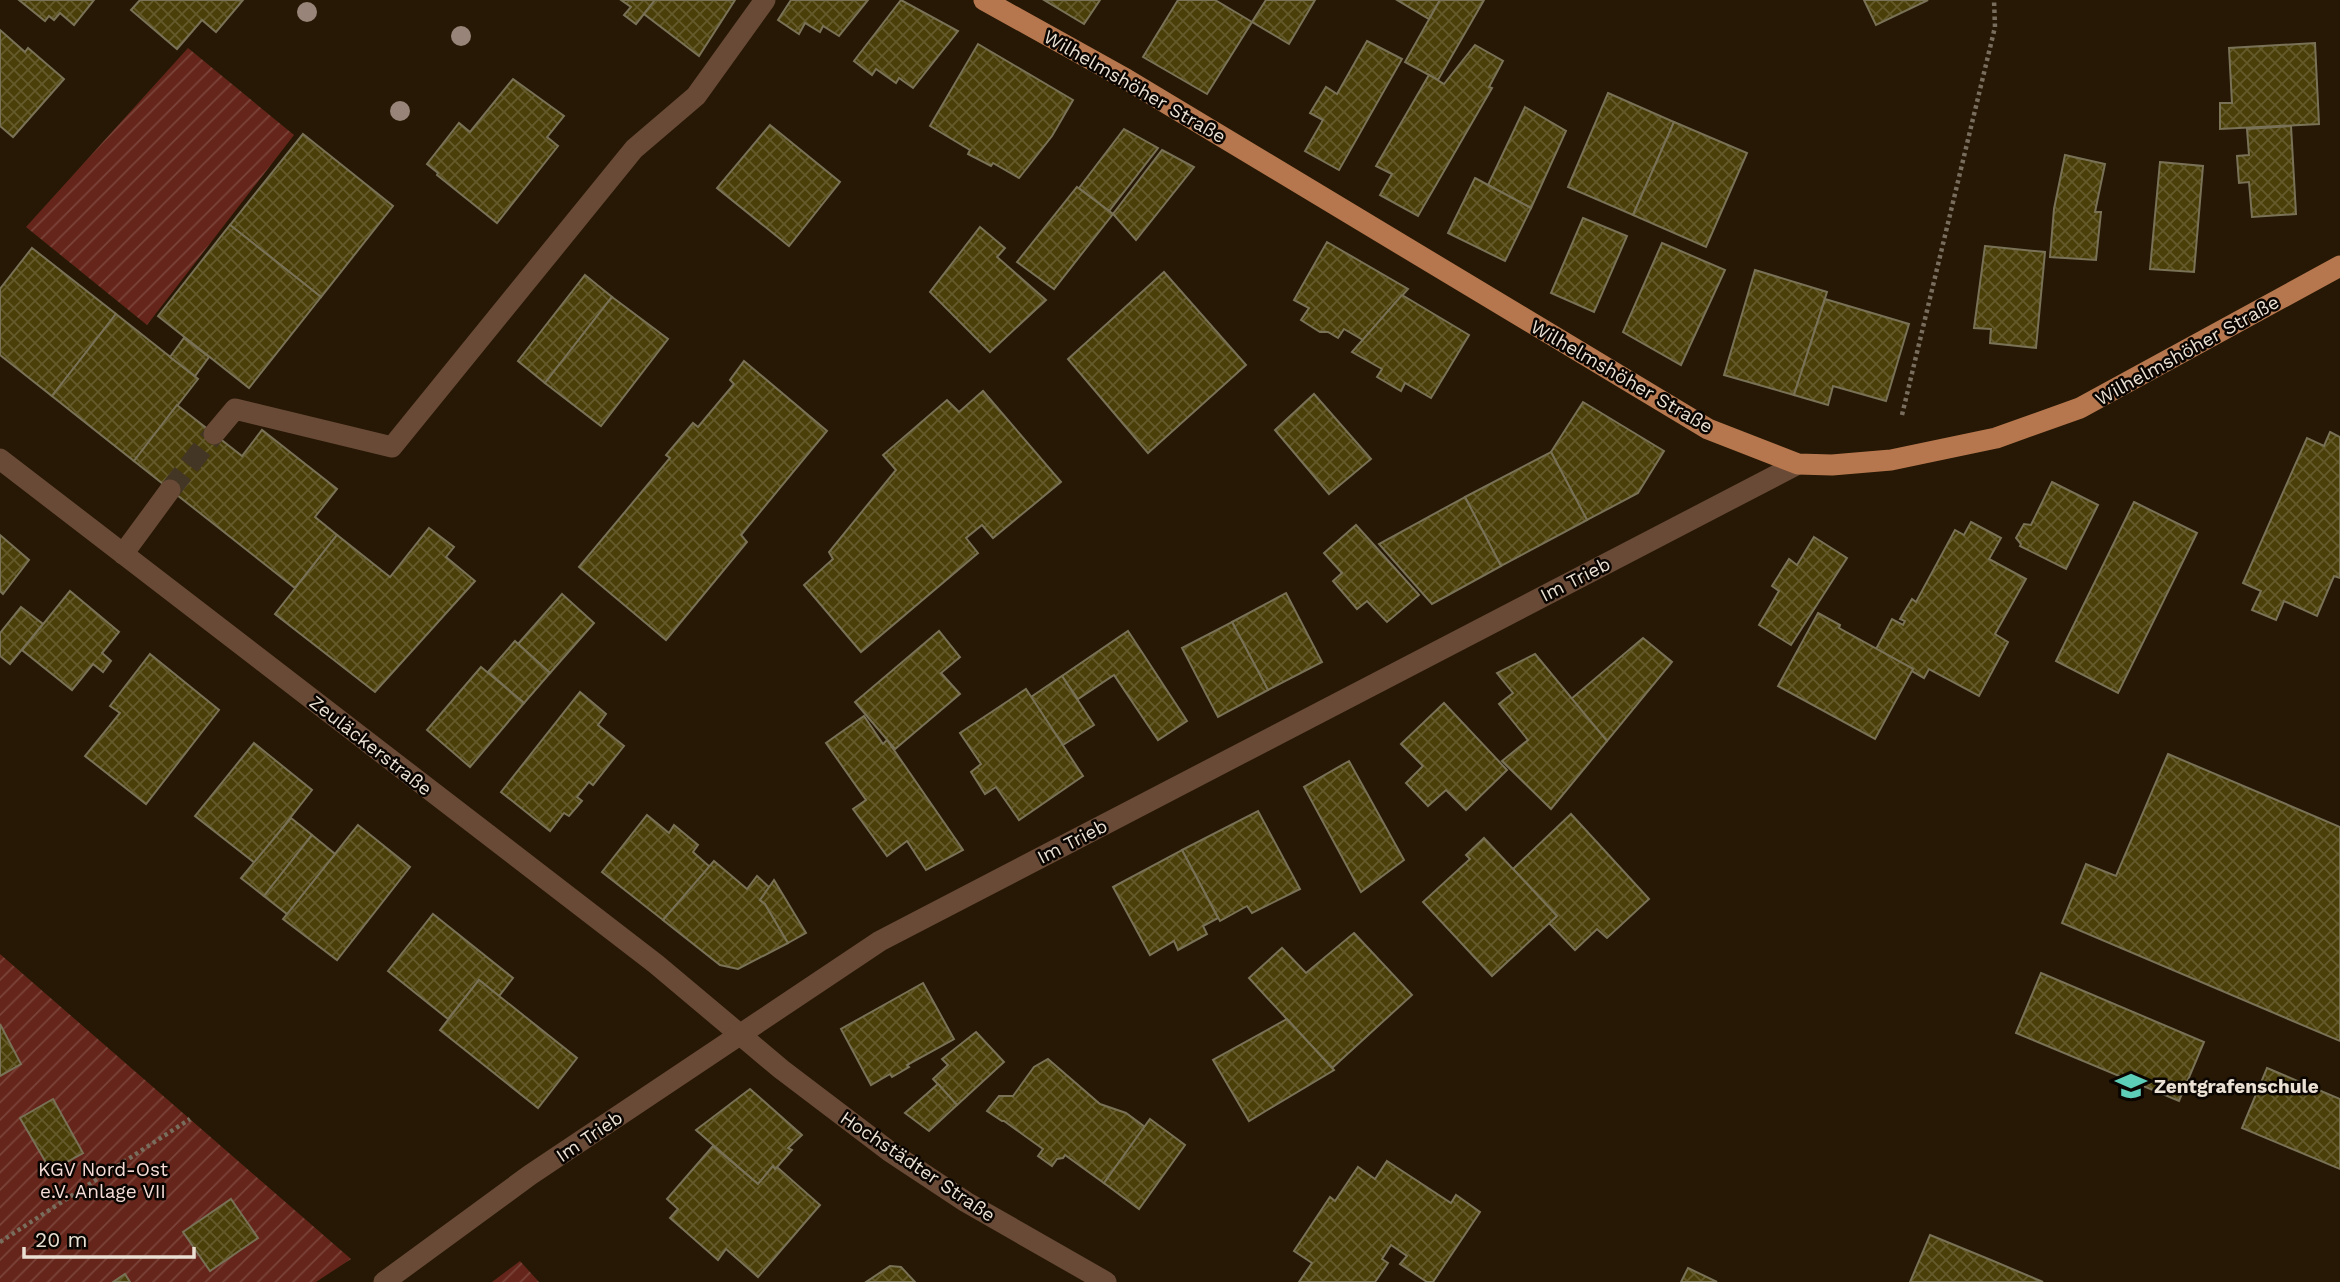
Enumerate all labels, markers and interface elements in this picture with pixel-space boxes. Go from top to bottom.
street label: Wilhelmshöher Straße [1040,25,1230,148]
street label: Wilhelmshöher Straße [2091,290,2283,411]
street label: Wilhelmshöher Straße [1527,315,1717,438]
street label: Im Trieb [1536,552,1614,607]
street label: Zeuläckerstraße [305,690,437,800]
street label: Im Trieb [1033,814,1111,869]
school or university icon: Zentgrafenschule [2114,1069,2148,1103]
place label: Zentgrafenschule [2154,1075,2319,1098]
street label: Im Trieb [552,1106,627,1167]
street label: Hochstädter Straße [836,1106,1000,1227]
park label: KGV Nord-Ost e.V. Anlage VII [38,1158,168,1203]
scale bar [24,1216,194,1260]
text: 20 m [35,1227,87,1252]

